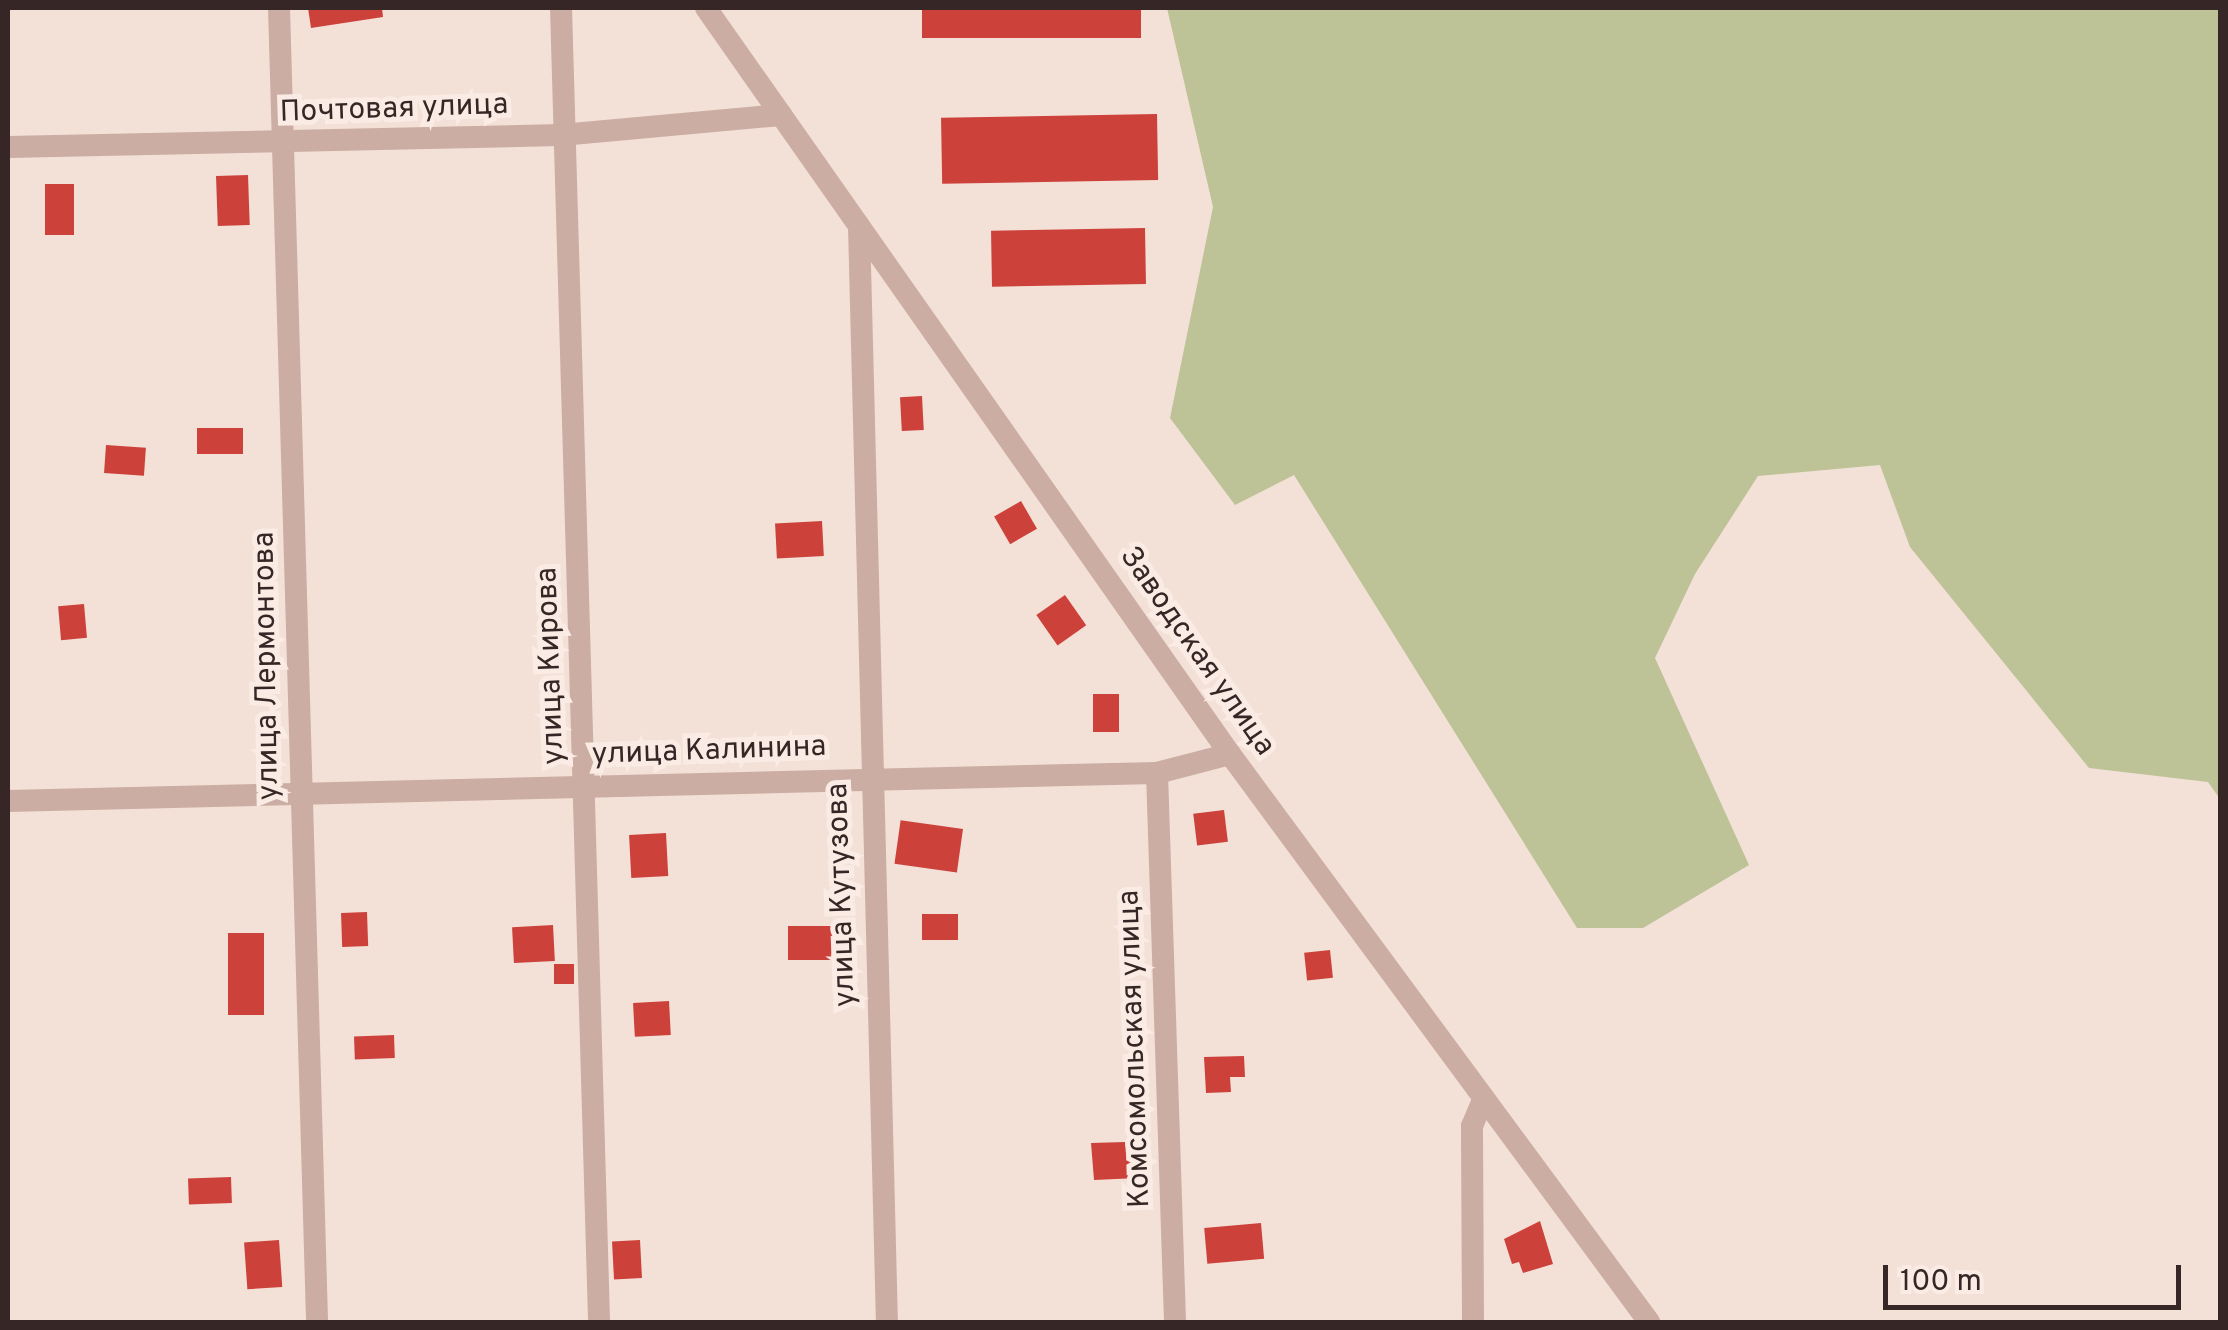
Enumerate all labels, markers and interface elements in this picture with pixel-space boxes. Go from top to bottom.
street label: Почтовая улица [279,88,509,132]
street label: улица Лермонтова [248,531,288,801]
street label: Заводская улица [1110,541,1282,763]
street label: улица Кирова [531,567,573,765]
street label: улица Калинина [591,730,827,774]
street label: улица Кутузова [821,782,865,1008]
street label: Комсомольская улица [1112,889,1160,1209]
scale bar [1888,1245,2186,1307]
text: 100 m [1900,1264,1982,1301]

